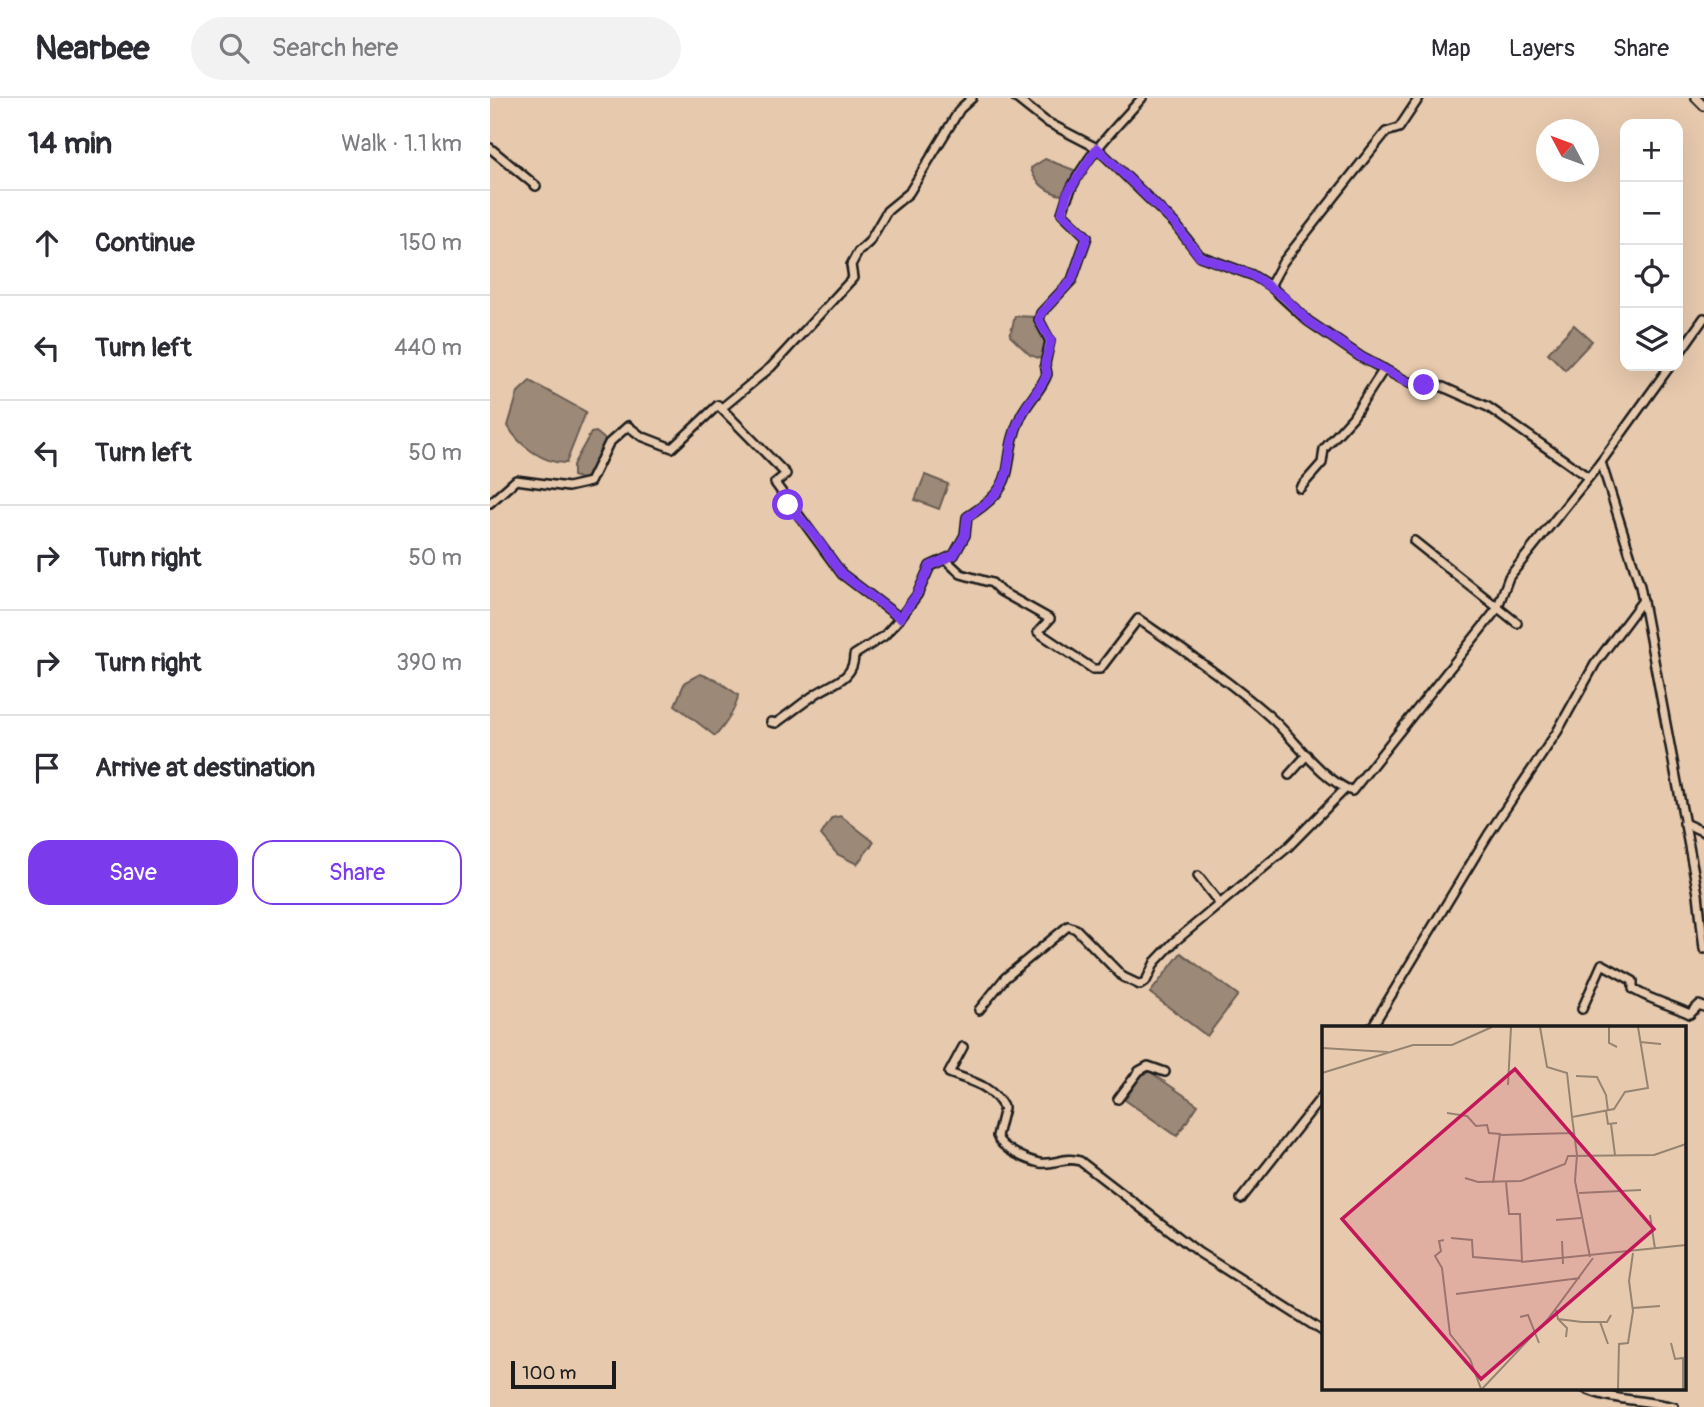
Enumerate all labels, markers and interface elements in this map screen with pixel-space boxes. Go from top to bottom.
search box [191,17,681,80]
text: Nearbee [35,28,149,69]
icon: search [215,29,253,67]
text: Search here [271,32,398,64]
text: Map [1431,34,1471,63]
text: Layers [1509,34,1575,63]
text: Share [1613,34,1669,63]
north arrow [1536,119,1599,182]
map controls [1620,119,1683,371]
button: + [1620,119,1683,182]
text: 14 min [28,125,112,162]
text: Walk · 1.1 km [341,129,462,158]
button: − [1620,182,1683,245]
icon: ahead [28,224,66,262]
text: Continue [95,227,195,259]
text: 150 m [399,228,462,257]
button: locate [1620,245,1683,308]
button: layers [1620,308,1683,371]
icon: left [28,329,66,367]
text: Turn left [95,332,191,364]
text: 440 m [394,333,462,362]
route end [1408,369,1439,400]
icon: left [28,434,66,472]
text: Turn left [95,437,191,469]
text: 50 m [408,438,462,467]
route start [772,489,803,520]
icon: right [28,539,66,577]
text: Turn right [95,542,201,574]
text: 50 m [408,543,462,572]
icon: right [28,644,66,682]
text: Turn right [95,647,201,679]
text: 390 m [396,648,462,677]
icon: arrive [28,749,66,787]
text: Arrive at destination [95,752,315,784]
button: Save [28,840,238,905]
button: Share [252,840,462,905]
inset map [1322,1026,1686,1390]
scale bar [511,1358,616,1390]
text: 100 m [522,1361,576,1385]

